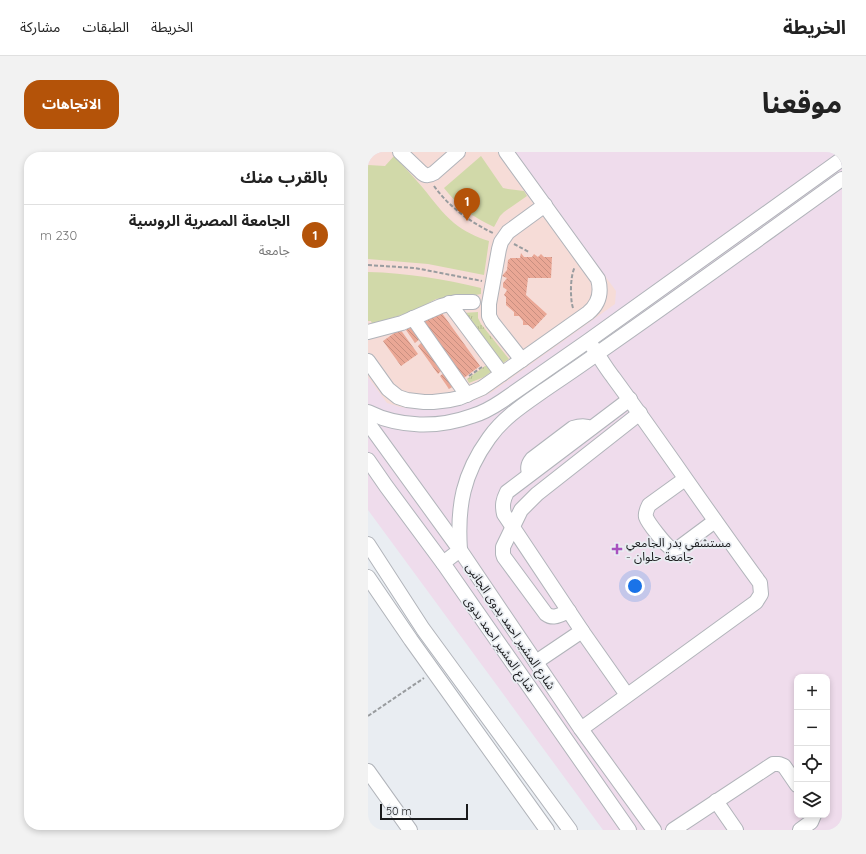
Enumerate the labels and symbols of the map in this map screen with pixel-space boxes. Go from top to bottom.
pin: 1 [454,188,480,221]
place label: مستشفي بدر الجامعي - جامعة حلوان [626,535,731,564]
marker: مستشفي بدر الجامعي - جامعة حلوان [611,543,623,555]
street label: شارع المشير احمد بدوى الجانبى [463,560,559,692]
your location [625,576,645,596]
street label: شارع المشير احمد بدوى [462,594,538,694]
scale bar [380,802,468,821]

